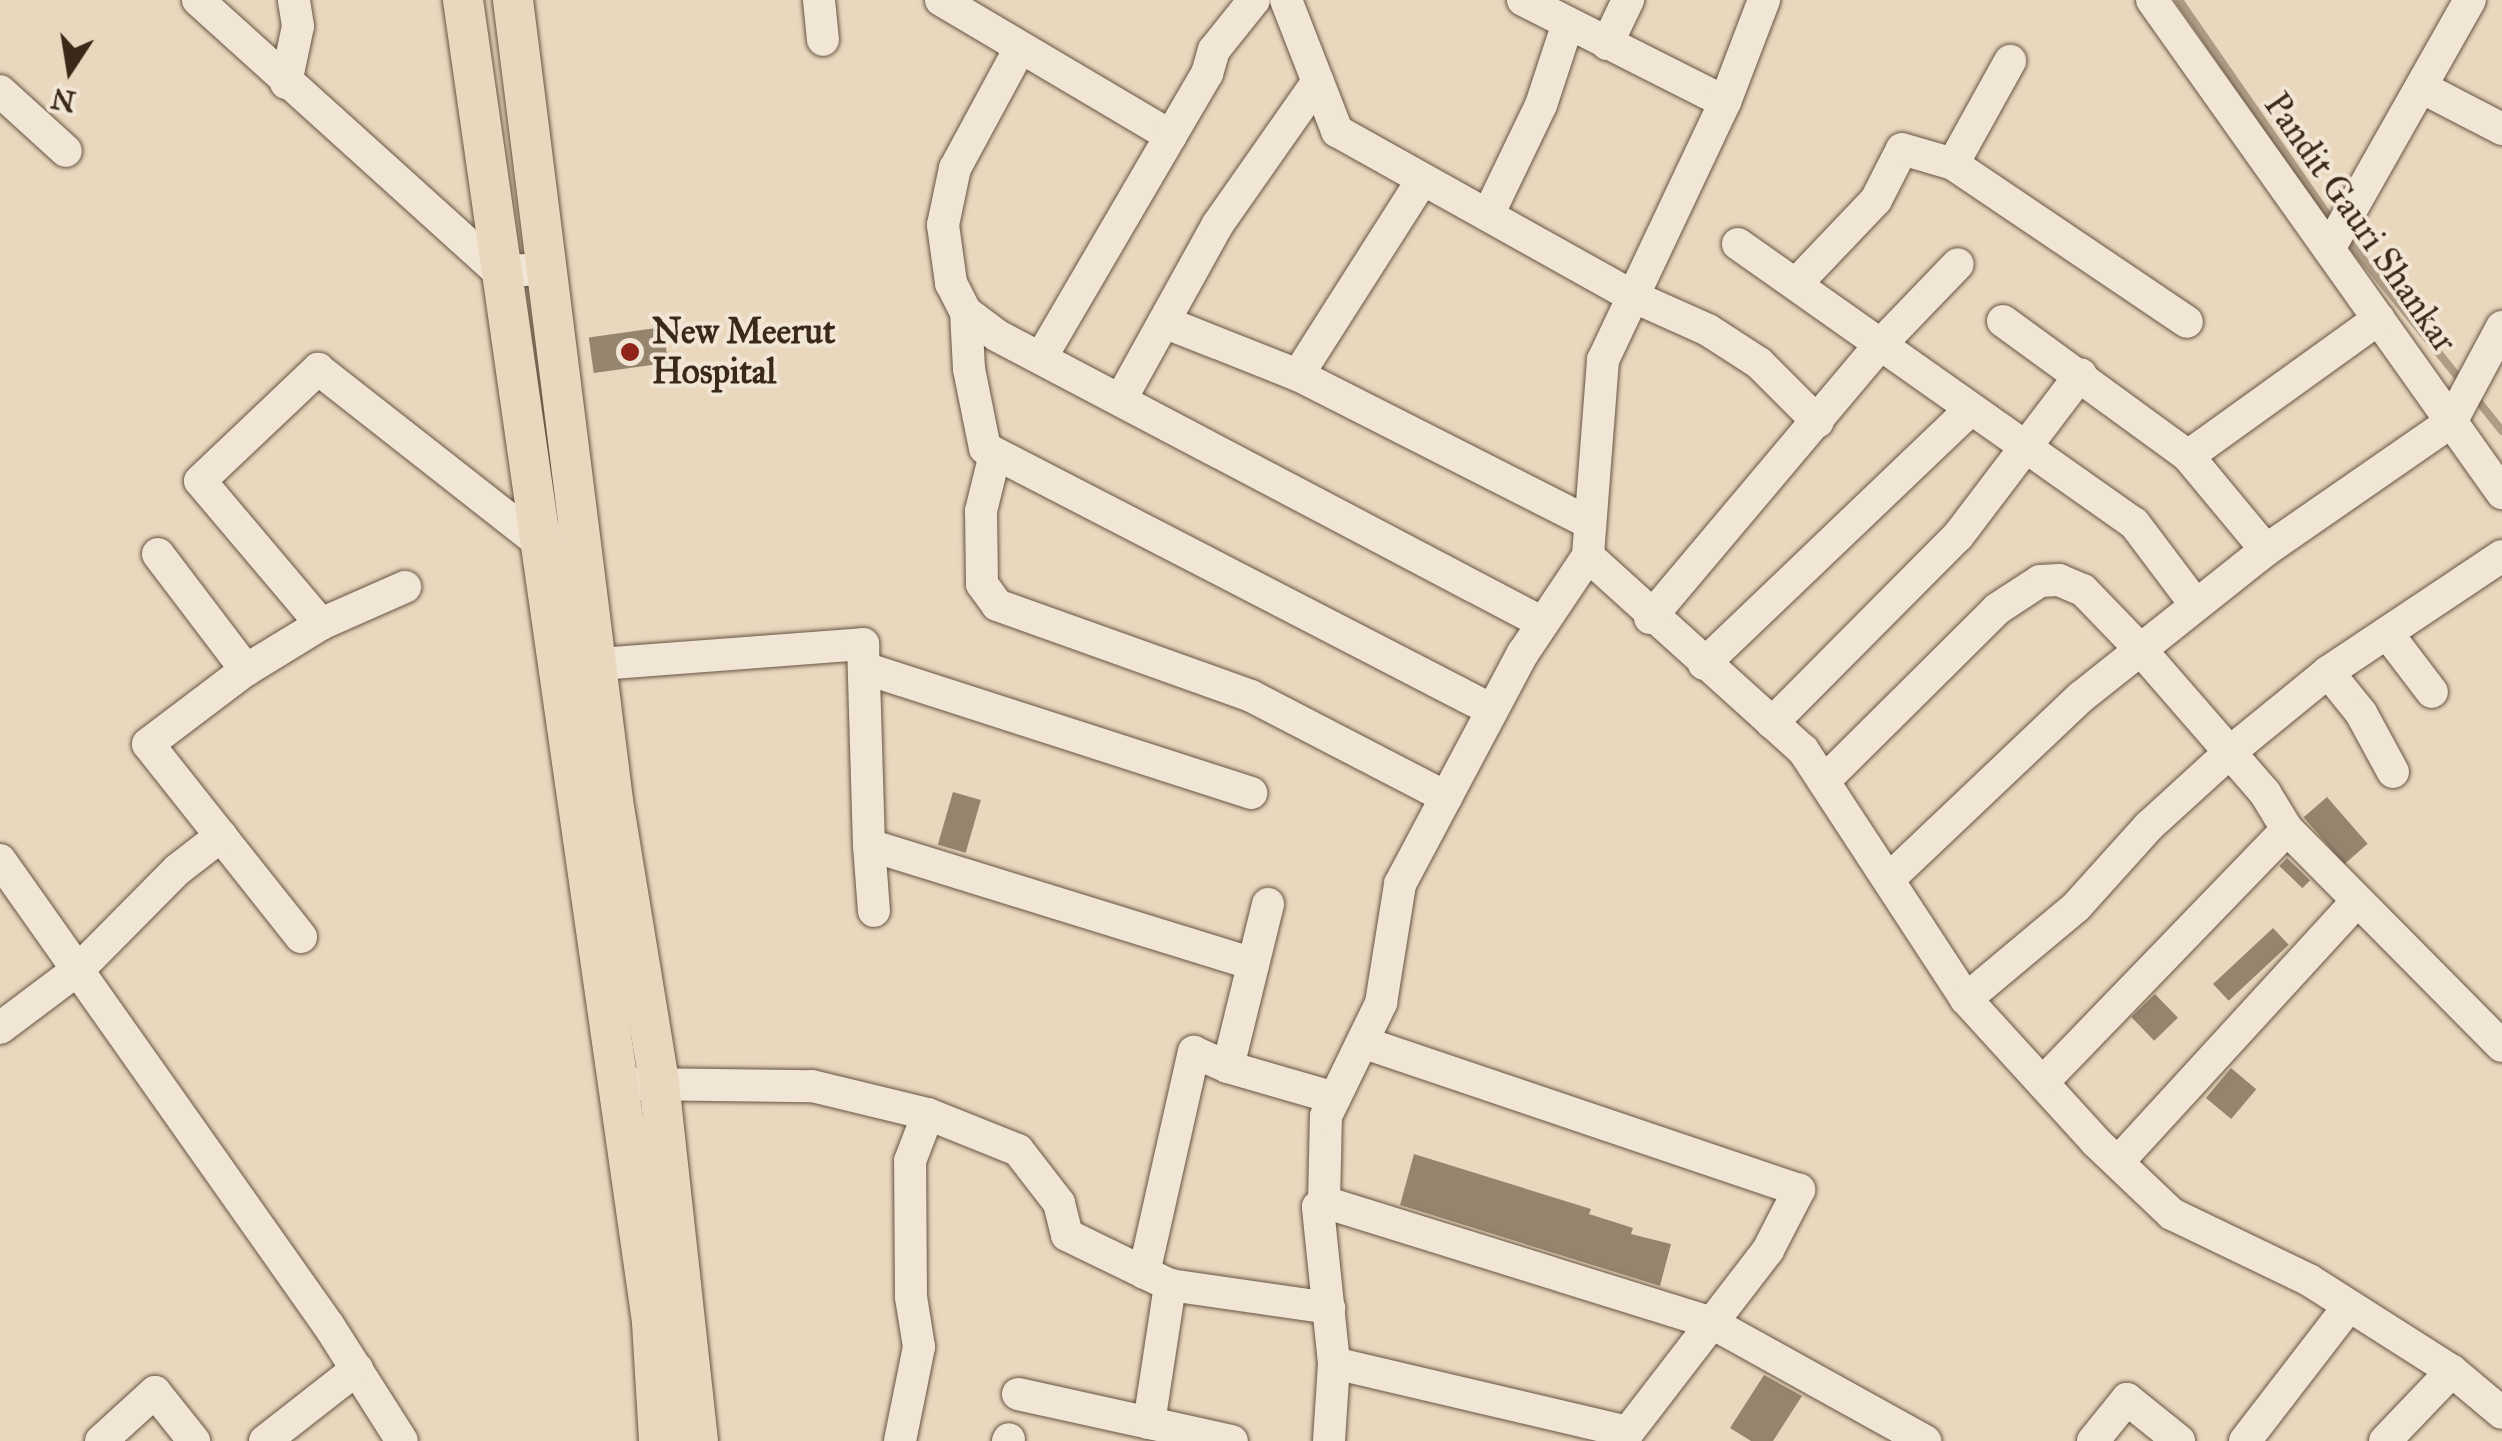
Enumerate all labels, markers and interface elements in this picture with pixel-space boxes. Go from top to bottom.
north arrow [20,20,120,120]
text: N [48,80,79,119]
street label: Pandit Gauri Shankar [2255,85,2465,361]
place label: New Meerut Hospital [652,311,835,393]
marker: New Meerut Hospital [617,339,643,365]

